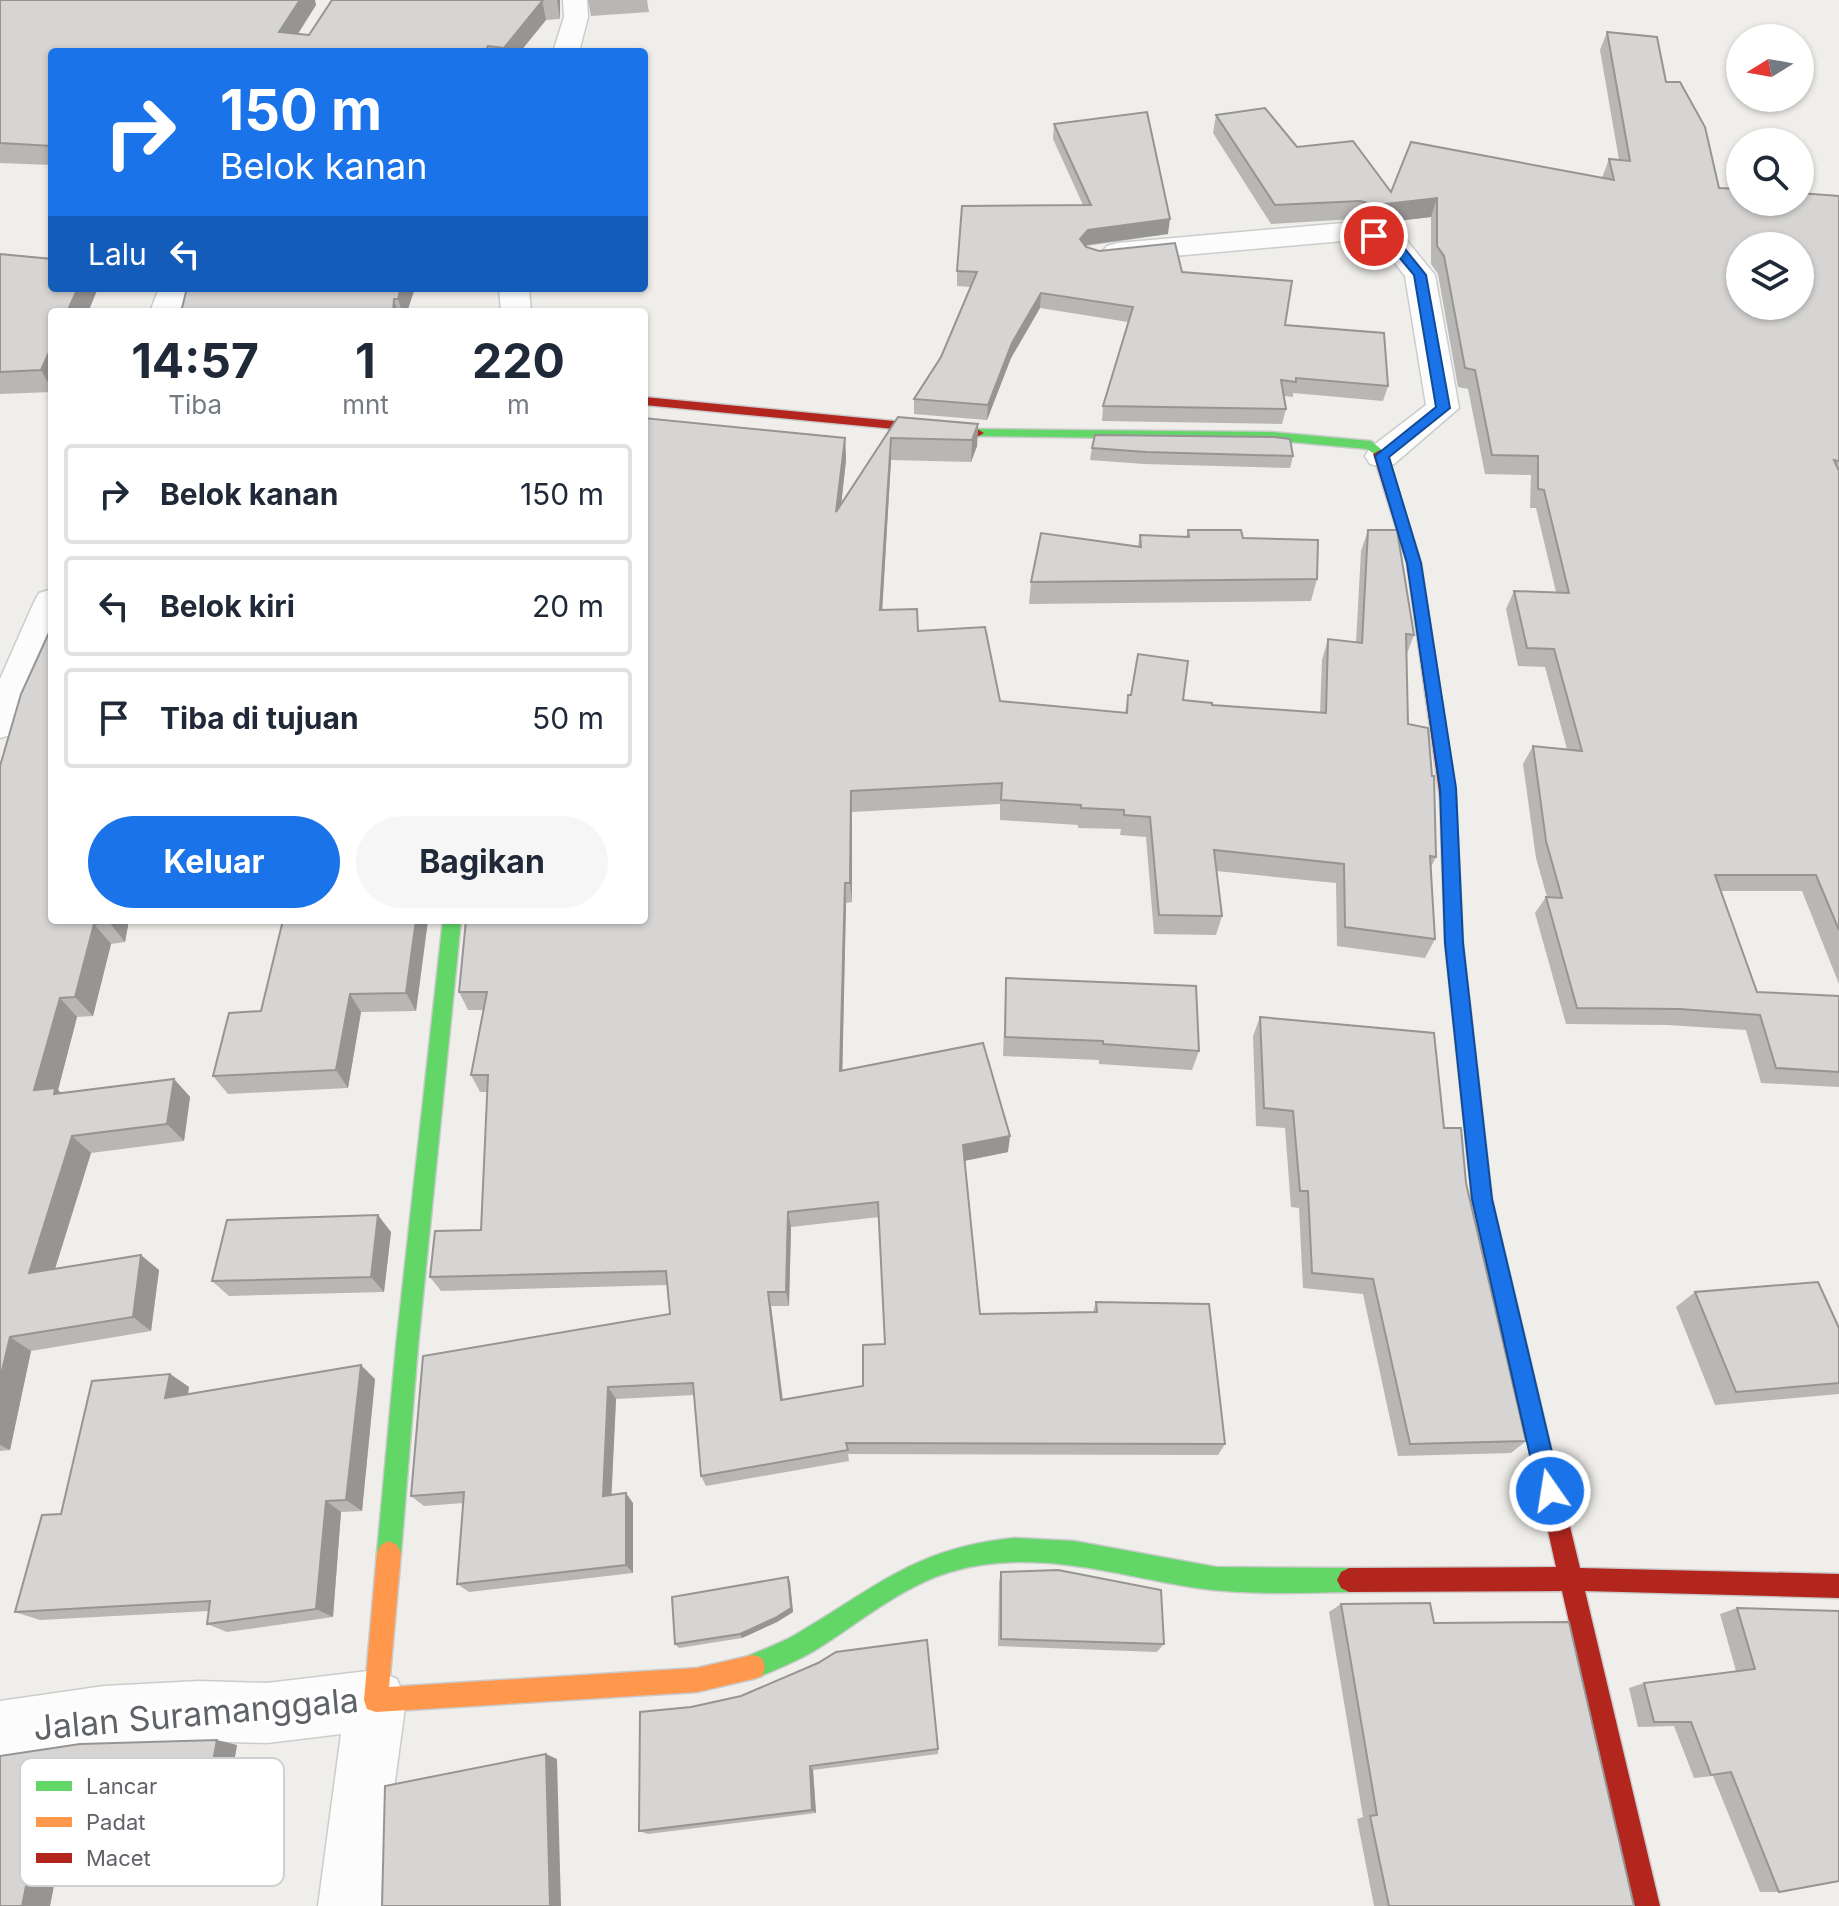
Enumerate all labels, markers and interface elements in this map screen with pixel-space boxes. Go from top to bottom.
north arrow [1726,24,1814,112]
map controls [1726,24,1814,320]
text: 150 m [220,76,382,144]
icon: right [88,80,192,184]
button: search [1726,128,1814,216]
text: Belok kanan [220,144,427,188]
pin [1340,202,1408,270]
icon: arrive [1352,214,1396,258]
icon: left [163,232,207,276]
button: layers [1726,232,1814,320]
text: Lalu [88,236,147,272]
text: 14:57 [131,331,259,390]
text: 1 [355,331,376,390]
text: 220 [472,331,565,390]
text: Tiba [168,389,222,420]
text: mnt [342,389,389,420]
text: m [507,389,530,420]
icon: right [92,472,136,516]
text: Belok kanan [160,476,338,512]
text: 150 m [520,476,604,512]
icon: left [92,584,136,628]
text: Belok kiri [160,588,295,624]
text: 20 m [532,588,604,624]
icon: arrive [92,696,136,740]
text: Tiba di tujuan [160,700,359,736]
text: 50 m [532,700,604,736]
button: Keluar [88,816,340,908]
button: Bagikan [356,816,608,908]
position arrow [1508,1449,1592,1533]
street label: Jalan Suramanggala [32,1679,360,1748]
legend [20,1758,284,1886]
text: Lancar [86,1773,157,1799]
text: Padat [86,1809,145,1835]
text: Macet [86,1845,151,1871]

